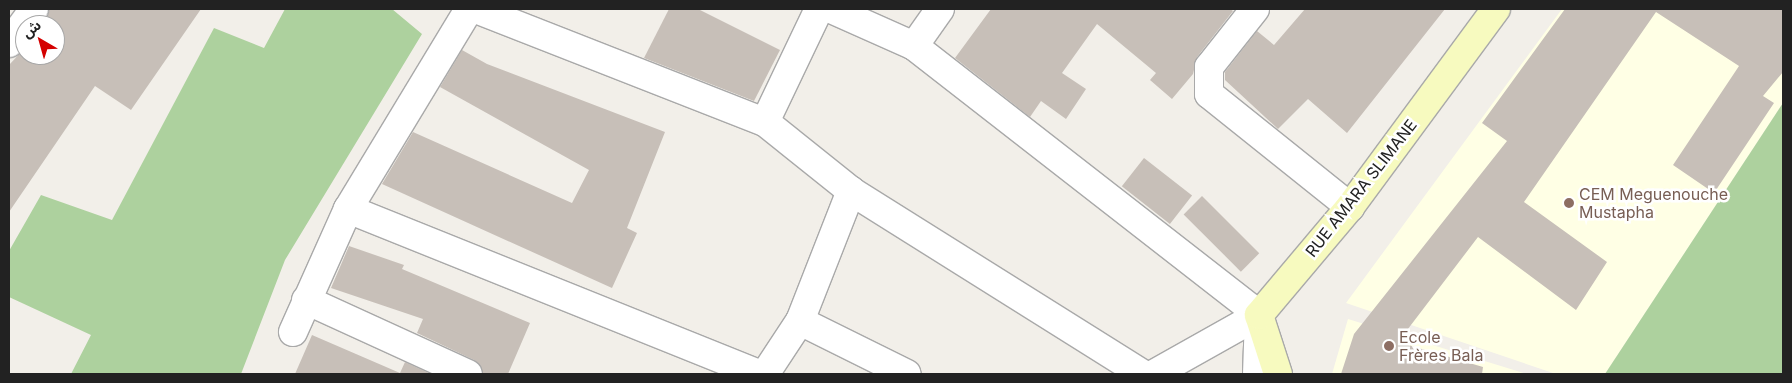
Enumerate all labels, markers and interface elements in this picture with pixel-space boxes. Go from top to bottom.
north arrow [15,15,65,65]
text: ش [18,16,44,41]
street label: RUE AMARA SLIMANE [1301,115,1421,261]
place label: CEM Meguenouche Mustapha [1579,184,1728,222]
marker: CEM Meguenouche Mustapha [1563,197,1575,209]
place label: Ecole Frères Bala [1399,327,1483,365]
marker: Ecole Frères Bala [1383,340,1395,352]

